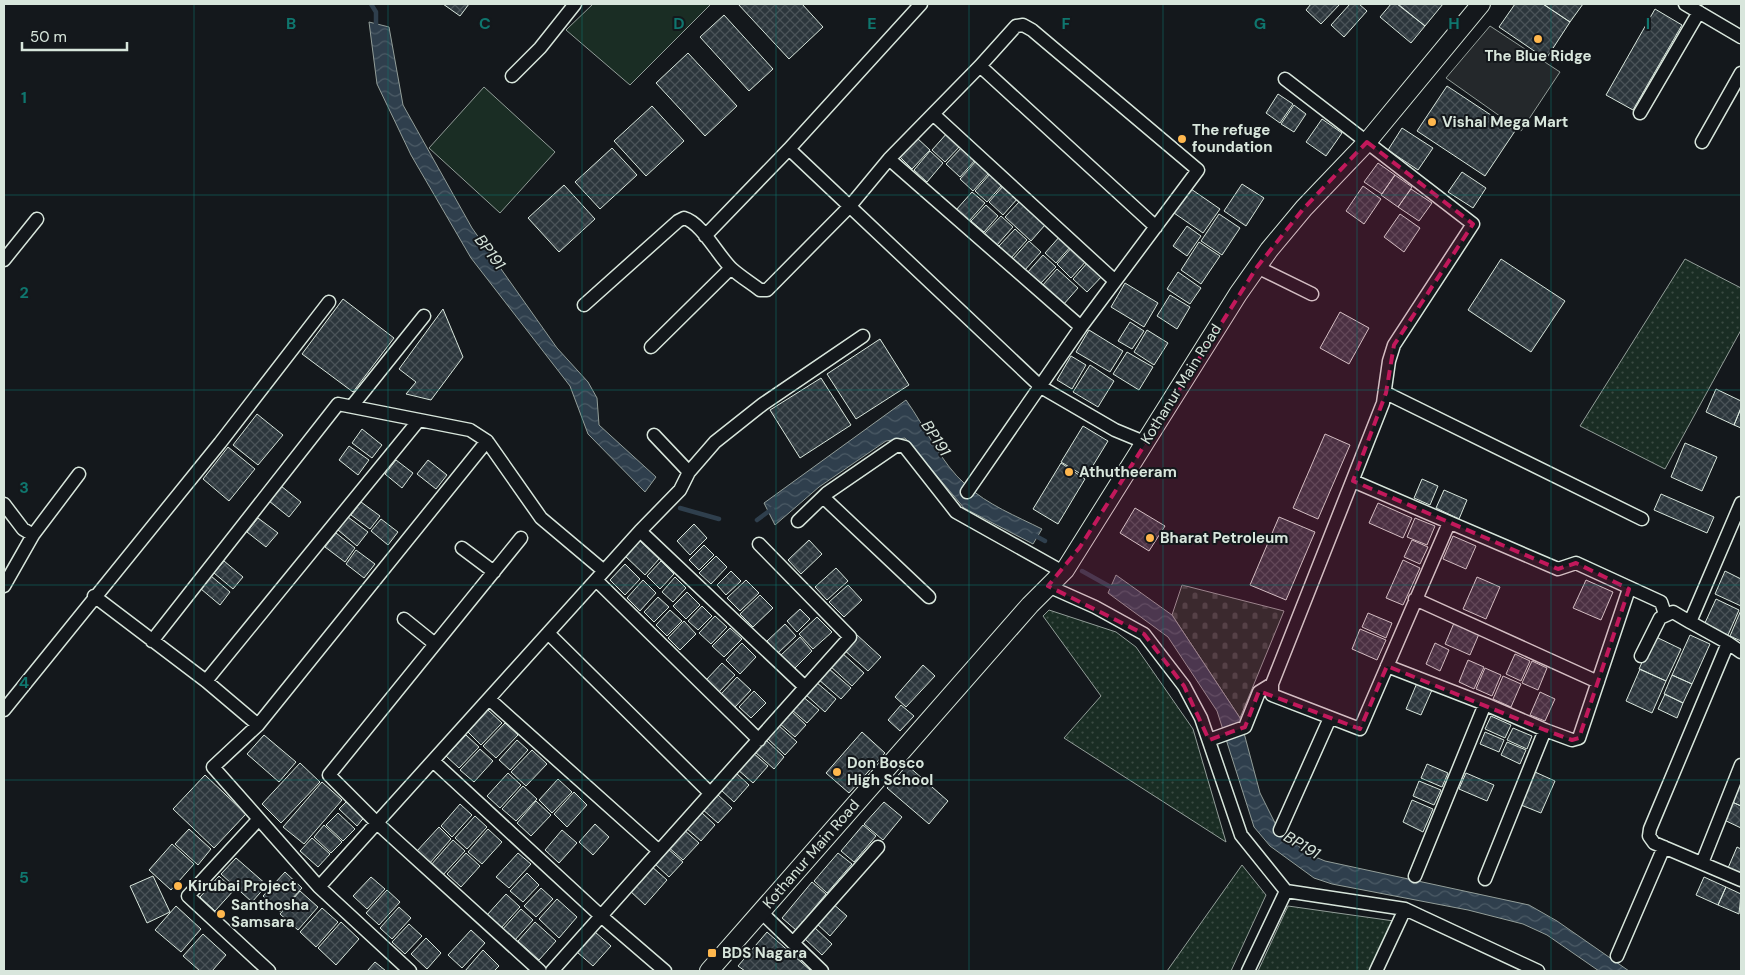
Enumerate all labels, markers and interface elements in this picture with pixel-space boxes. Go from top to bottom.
text: B [286,13,296,34]
text: C [479,13,491,34]
text: D [673,13,685,34]
text: E [867,13,877,34]
text: F [1062,13,1071,34]
text: G [1254,13,1266,34]
text: H [1448,13,1460,34]
text: I [1646,13,1650,34]
scale bar [22,20,128,52]
text: 50 m [30,27,67,47]
marker: The Blue Ridge [1532,33,1544,45]
place label: The Blue Ridge [1484,46,1592,66]
text: 1 [21,87,27,108]
place label: Vishal Mega Mart [1442,112,1568,132]
marker: Vishal Mega Mart [1426,116,1438,128]
place label: The refuge foundation [1192,120,1272,157]
marker: The refuge foundation [1176,133,1188,145]
water label: BP191 [470,230,511,275]
text: 2 [19,282,29,303]
street label: Kothanur Main Road [1136,320,1226,448]
water label: BP191 [917,416,956,461]
place label: Athutheeram [1079,462,1177,482]
marker: Athutheeram [1063,466,1075,478]
text: 3 [19,477,29,498]
place label: Bharat Petroleum [1160,528,1288,548]
marker: Bharat Petroleum [1144,532,1156,544]
text: 4 [19,672,29,693]
place label: Don Bosco High School [847,753,933,790]
marker: Don Bosco High School [831,766,843,778]
street label: Kothanur Main Road [758,795,864,913]
water label: BP191 [1280,826,1325,864]
text: 5 [19,867,29,888]
place label: Kirubai Project [188,876,297,896]
marker: Kirubai Project [172,880,184,892]
place label: Santhosha Samsara [231,895,309,932]
marker: Santhosha Samsara [215,908,227,920]
place label: BDS Nagara [722,943,807,963]
marker: BDS Nagara [706,947,718,959]

